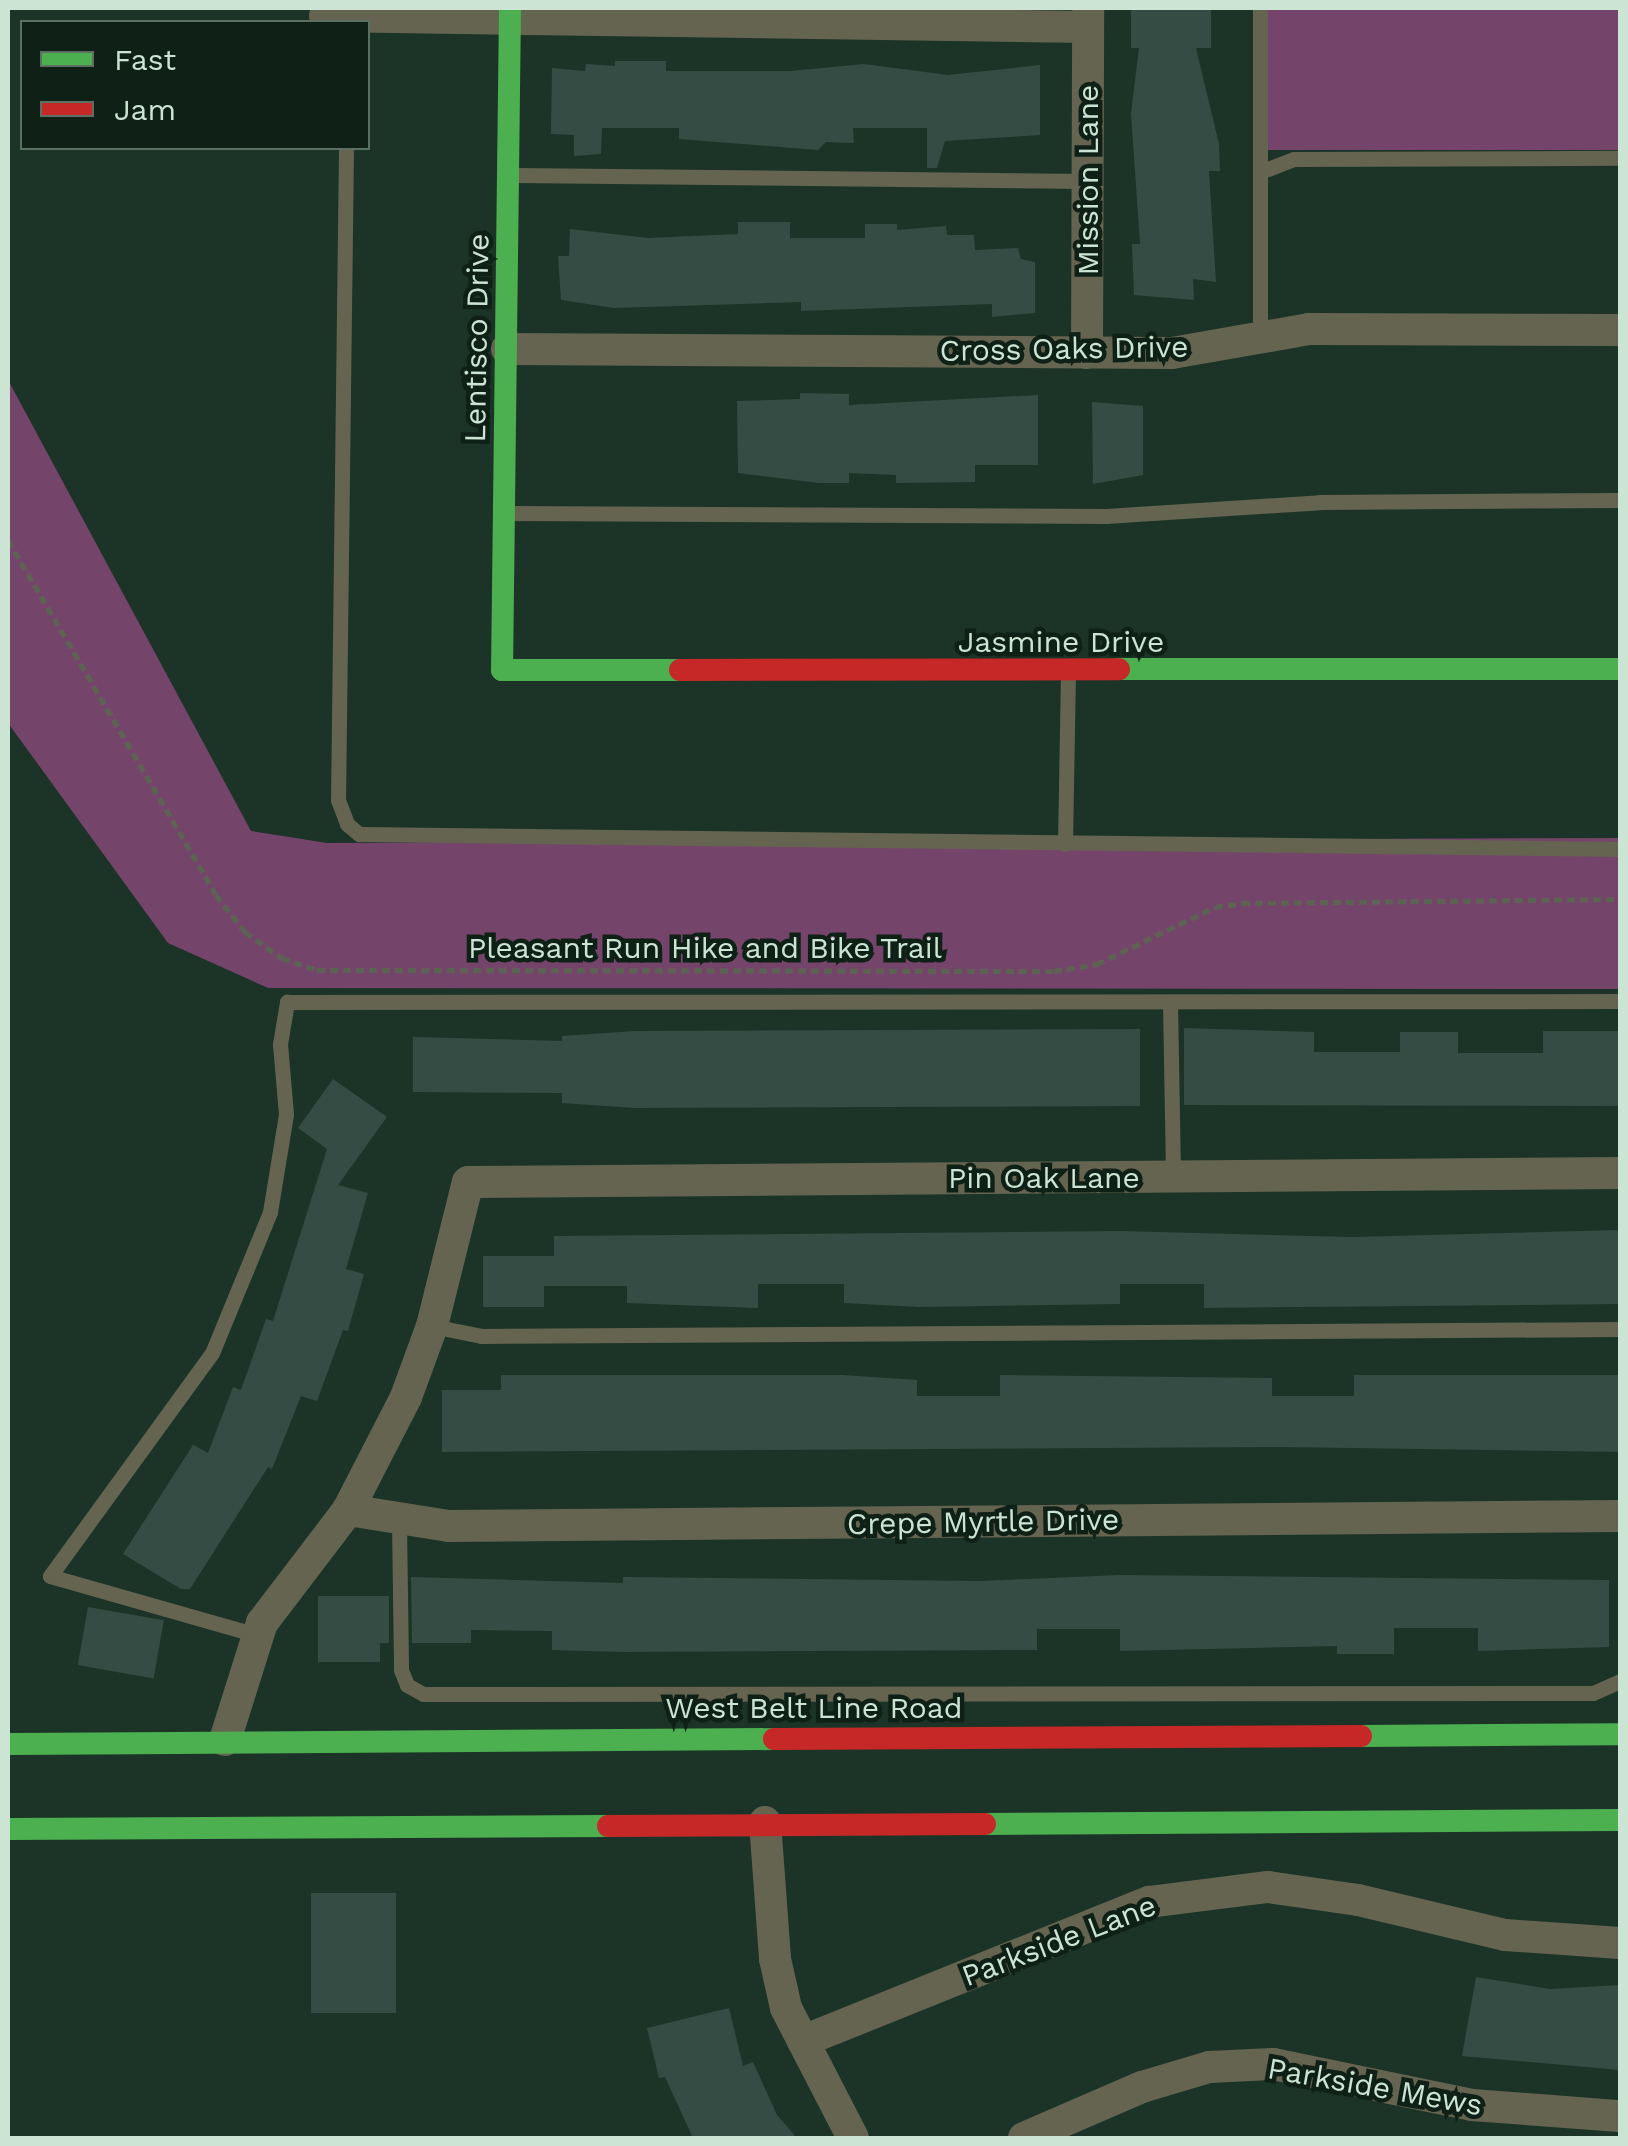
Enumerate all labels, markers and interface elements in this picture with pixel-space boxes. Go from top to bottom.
legend [20,20,370,150]
text: Fast [114,42,176,77]
street label: Mission Lane [1070,85,1106,275]
text: Jam [114,92,176,127]
street label: Lentisco Drive [457,233,497,443]
street label: Cross Oaks Drive [939,329,1189,369]
street label: Jasmine Drive [958,624,1164,660]
street label: Pleasant Run Hike and Bike Trail [468,930,942,966]
street label: Pin Oak Lane [948,1160,1140,1196]
street label: Crepe Myrtle Drive [847,1502,1119,1542]
street label: West Belt Line Road [665,1690,963,1726]
street label: Parkside Lane [957,1887,1161,1995]
street label: Parkside Mews [1265,2050,1485,2124]

